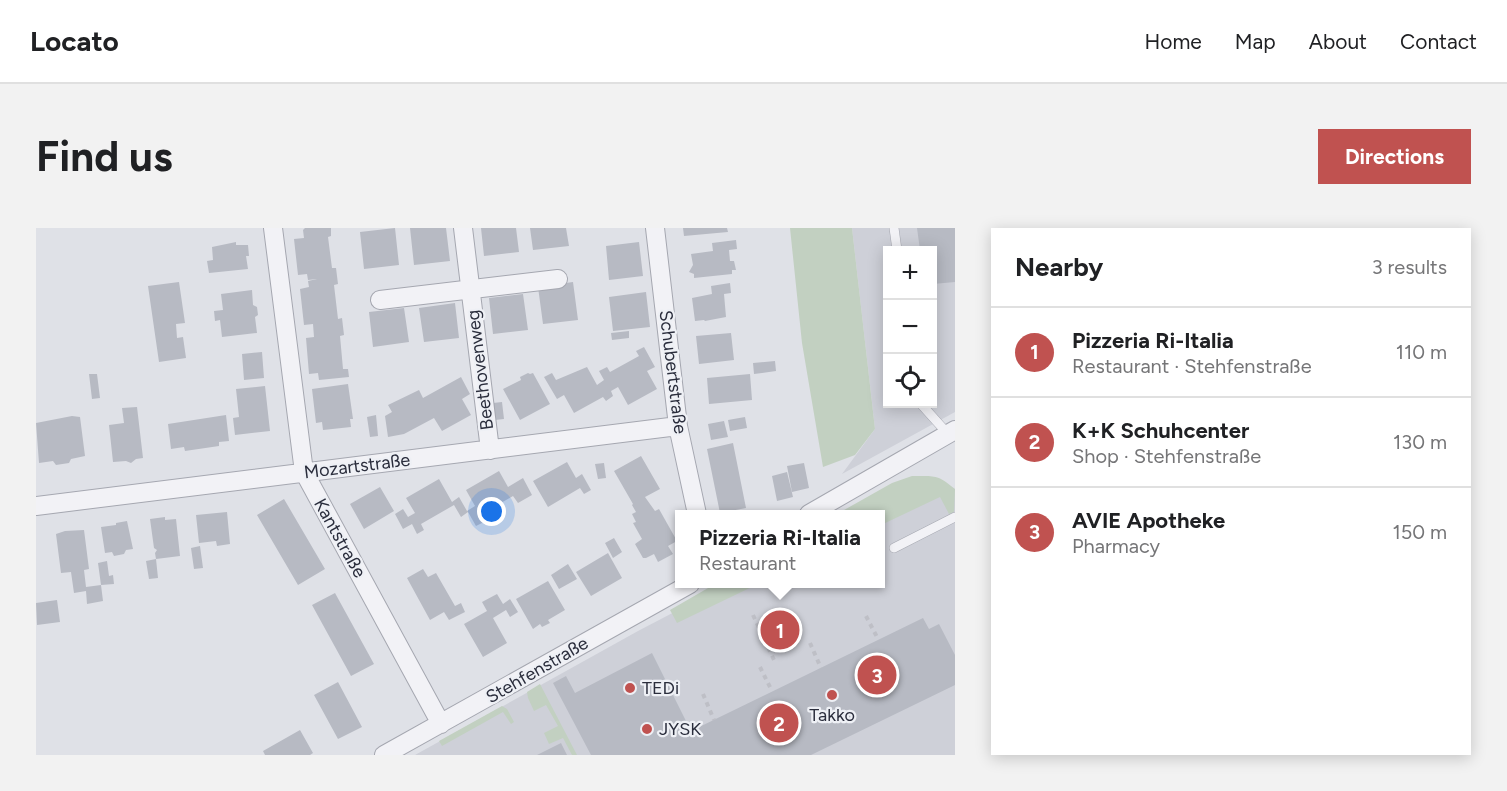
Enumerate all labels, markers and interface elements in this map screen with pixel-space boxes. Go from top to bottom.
text: Locato [30,24,119,58]
text: Home [1145,29,1202,54]
text: Map [1235,29,1276,54]
text: About [1309,29,1367,54]
text: Contact [1400,29,1477,54]
button: Directions [1318,129,1471,184]
text: Find us [36,131,173,182]
map controls [883,246,937,408]
button: + [883,246,937,300]
text: Nearby [1015,251,1103,283]
text: 3 results [1372,255,1447,279]
button: − [883,300,937,354]
street label: Beethovenweg [462,309,498,431]
street label: Schubertstraße [654,309,692,435]
text: Pizzeria Ri-Italia [1072,327,1234,354]
text: 1 [1030,340,1039,364]
text: 110 m [1396,340,1447,364]
button: locate [883,354,937,408]
text: Restaurant · Stehfenstraße [1072,354,1312,378]
text: K+K Schuhcenter [1072,417,1249,444]
text: 2 [1029,430,1040,454]
text: 130 m [1393,430,1447,454]
text: Shop · Stehfenstraße [1072,444,1261,468]
street label: Mozartstraße [303,449,412,483]
street label: Kantstraße [309,494,371,582]
your location [477,497,506,526]
text: AVIE Apotheke [1072,507,1225,534]
popup [675,510,885,588]
text: 3 [1029,520,1040,544]
text: 150 m [1392,520,1447,544]
text: Pizzeria Ri-Italia [699,524,861,551]
text: Pharmacy [1072,534,1160,558]
text: Restaurant [699,551,796,575]
pin: 1 [760,608,800,652]
street label: Stehfenstraße [482,632,592,708]
pin: 3 [858,652,896,698]
place label: TEDi [642,677,679,699]
marker: TEDi [623,681,637,695]
marker: Takko [825,688,839,702]
pin: 2 [760,700,798,746]
place label: Takko [809,704,855,726]
place label: JYSK [659,718,701,740]
marker: JYSK [640,722,654,736]

